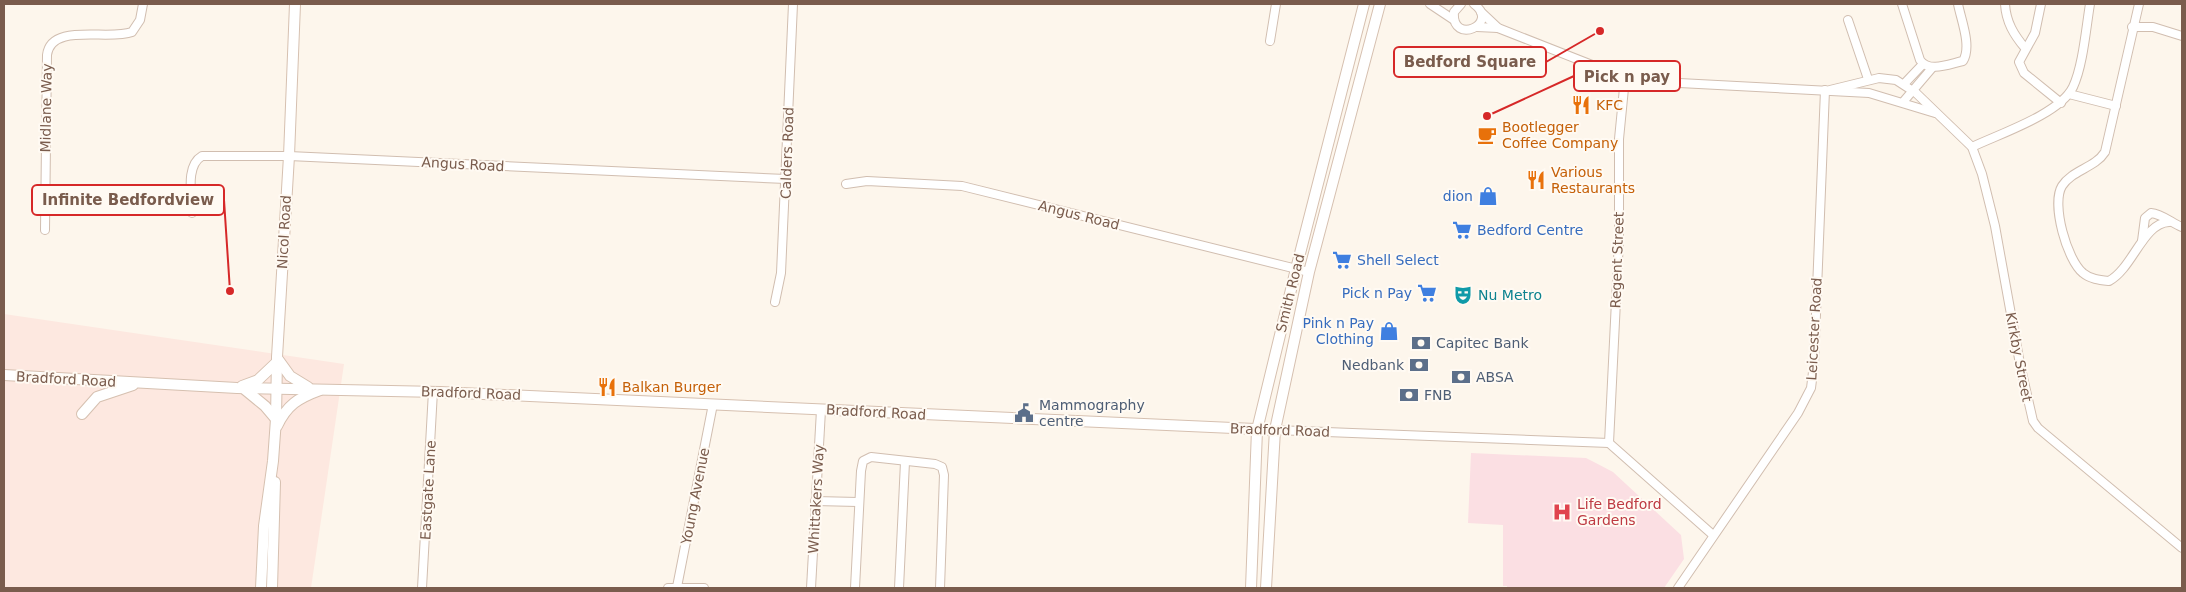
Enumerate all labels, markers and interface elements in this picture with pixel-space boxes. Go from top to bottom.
callout: Bedford Square [1394,47,1546,77]
text: Bedford Square [1404,53,1536,71]
callout: Pick n pay [1574,61,1680,91]
street label: Midlane Way [37,63,55,153]
text: Pick n pay [1584,68,1670,86]
restaurant icon: KFC [1570,94,1592,116]
place label: KFC [1596,97,1623,113]
street label: Calders Road [777,107,797,199]
place label: Bootlegger Coffee Company [1502,119,1618,151]
cafe icon: Bootlegger Coffee Company [1476,124,1498,146]
street label: Angus Road [421,154,505,174]
place label: Various Restaurants [1551,164,1635,196]
restaurant icon: Various Restaurants [1525,169,1547,191]
callout: Infinite Bedfordview [32,185,224,215]
shop icon: dion [1477,185,1499,207]
place label: dion [1443,188,1473,204]
text: Infinite Bedfordview [42,191,214,209]
street label: Nicol Road [274,195,294,269]
street label: Angus Road [1037,197,1121,233]
street label: Regent Street [1607,211,1627,309]
supermarket icon: Bedford Centre [1451,219,1473,241]
place label: Bedford Centre [1477,222,1583,238]
supermarket icon: Shell Select [1331,249,1353,271]
street label: Smith Road [1273,252,1307,334]
place label: Shell Select [1357,252,1439,268]
street label: Leicester Road [1803,277,1825,381]
supermarket icon: Pick n Pay [1416,282,1438,304]
theatre icon: Nu Metro [1452,284,1474,306]
place label: Pick n Pay [1342,285,1412,301]
place label: Nu Metro [1478,287,1542,303]
street label: Kirkby Street [2002,311,2036,404]
place label: Pink n Pay Clothing [1303,315,1374,347]
shop icon: Pink n Pay Clothing [1378,320,1400,342]
bank icon: Capitec Bank [1410,332,1432,354]
place label: Capitec Bank [1436,335,1529,351]
bank icon: Nedbank [1408,354,1430,376]
place label: Nedbank [1342,357,1405,373]
bank icon: ABSA [1450,366,1472,388]
street label: Bradford Road [16,368,116,390]
place label: ABSA [1476,369,1514,385]
restaurant icon: Balkan Burger [596,376,618,398]
place label: Balkan Burger [622,379,721,395]
street label: Bradford Road [421,383,521,403]
bank icon: FNB [1398,384,1420,406]
place label: FNB [1424,387,1452,403]
place label: Mammography centre [1039,397,1145,429]
street label: Bradford Road [826,401,926,423]
public building icon: Mammography centre [1013,402,1035,424]
street label: Bradford Road [1230,420,1330,440]
street label: Eastgate Lane [417,440,439,540]
street label: Whittakers Way [805,444,827,554]
street label: Young Avenue [678,446,712,547]
place label: Life Bedford Gardens [1577,496,1662,528]
hospital icon: Life Bedford Gardens [1551,501,1573,523]

